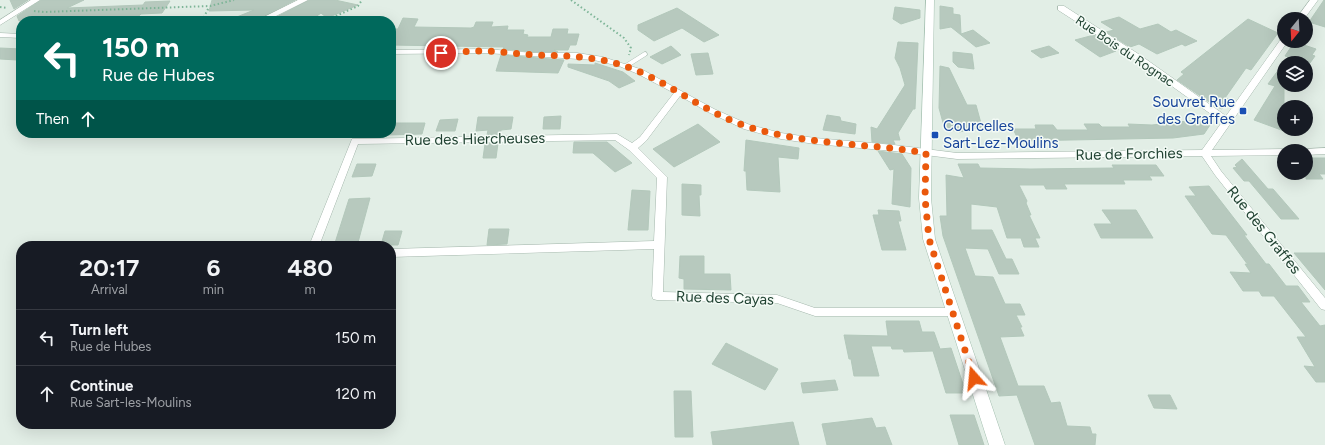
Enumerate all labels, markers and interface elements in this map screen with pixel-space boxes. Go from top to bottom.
street label: Rue Bois du Rognac [1073,12,1177,90]
north arrow [1277,12,1313,48]
map controls [1277,12,1313,180]
text: 150 m [102,30,179,64]
icon: left [36,32,88,84]
pin [424,36,458,70]
icon: arrive [430,42,452,64]
button: layers [1277,56,1313,92]
text: Rue de Hubes [102,64,215,86]
place label: Souvret Rue des Graffes [1152,93,1235,128]
button: + [1277,100,1313,136]
marker: Souvret Rue des Graffes [1238,106,1248,116]
icon: ahead [77,108,99,130]
text: Then [36,110,69,128]
place label: Courcelles Sart-Lez-Moulins [943,117,1058,152]
street label: Rue des Hiercheuses [405,129,545,149]
marker: Courcelles Sart-Lez-Moulins [930,130,940,140]
street label: Rue de Forchies [1075,144,1183,164]
button: − [1277,144,1313,180]
street label: Rue des Graffes [1223,183,1305,277]
text: 20:17 [79,253,139,282]
text: 6 [206,253,220,282]
text: 480 [287,253,333,282]
text: Arrival [91,282,128,297]
text: min [203,282,224,297]
text: m [304,282,316,297]
street label: Rue des Cayas [676,287,774,309]
text: Turn left [70,321,128,339]
icon: left [36,327,58,349]
text: 150 m [335,329,376,347]
text: Rue de Hubes [70,339,151,354]
position arrow [953,357,995,399]
text: Continue [70,377,133,395]
icon: ahead [36,383,58,405]
text: 120 m [335,385,376,403]
text: Rue Sart-les-Moulins [70,395,191,410]

